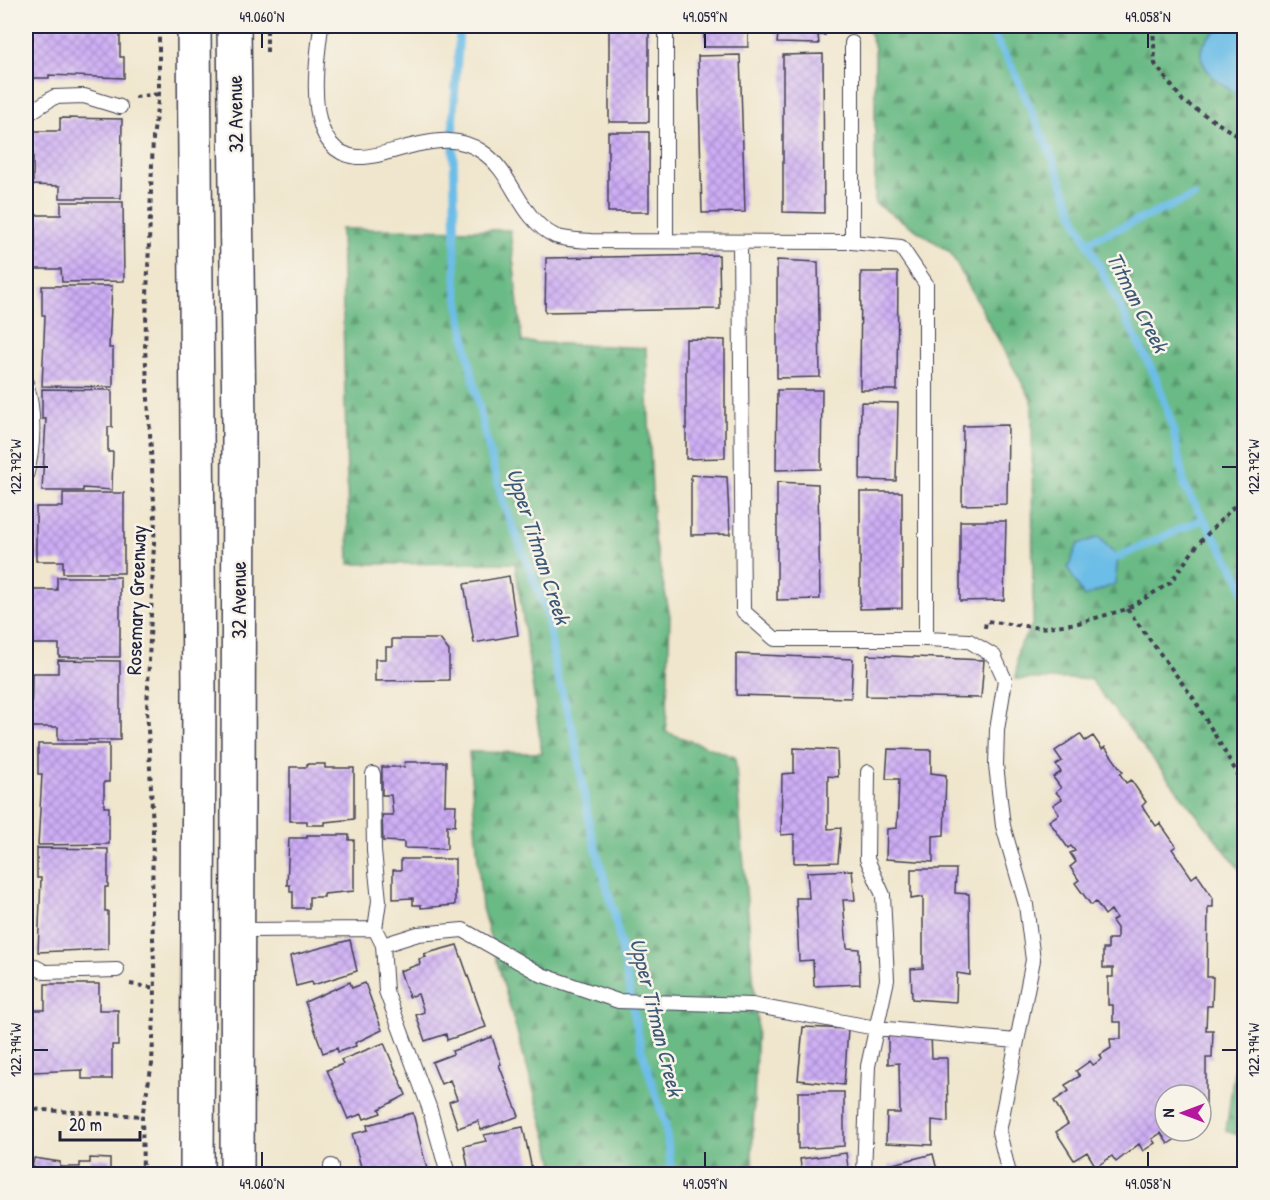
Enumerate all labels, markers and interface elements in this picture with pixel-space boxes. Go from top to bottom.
text: 49.060°N [239,6,285,27]
text: 49.059°N [683,6,727,27]
text: 49.058°N [1125,6,1171,27]
street label: 32 Avenue [220,75,250,153]
water label: Titman Creek [1100,247,1177,359]
text: 122.792°W [5,439,26,495]
text: 122.792°W [1243,439,1264,495]
water label: Upper Titman Creek [500,464,579,629]
street label: Rosemary Greenway [119,524,153,675]
street label: 32 Avenue [224,561,253,639]
water label: Upper Titman Creek [623,935,692,1101]
text: 122.794°W [5,1022,26,1077]
text: 122.794°W [1243,1022,1264,1077]
north arrow [1153,1083,1213,1143]
scale bar [60,1104,140,1142]
text: N [1157,1108,1179,1117]
text: 20 m [69,1112,102,1137]
text: 49.060°N [239,1173,285,1194]
text: 49.059°N [683,1173,727,1194]
text: 49.058°N [1125,1173,1171,1194]

